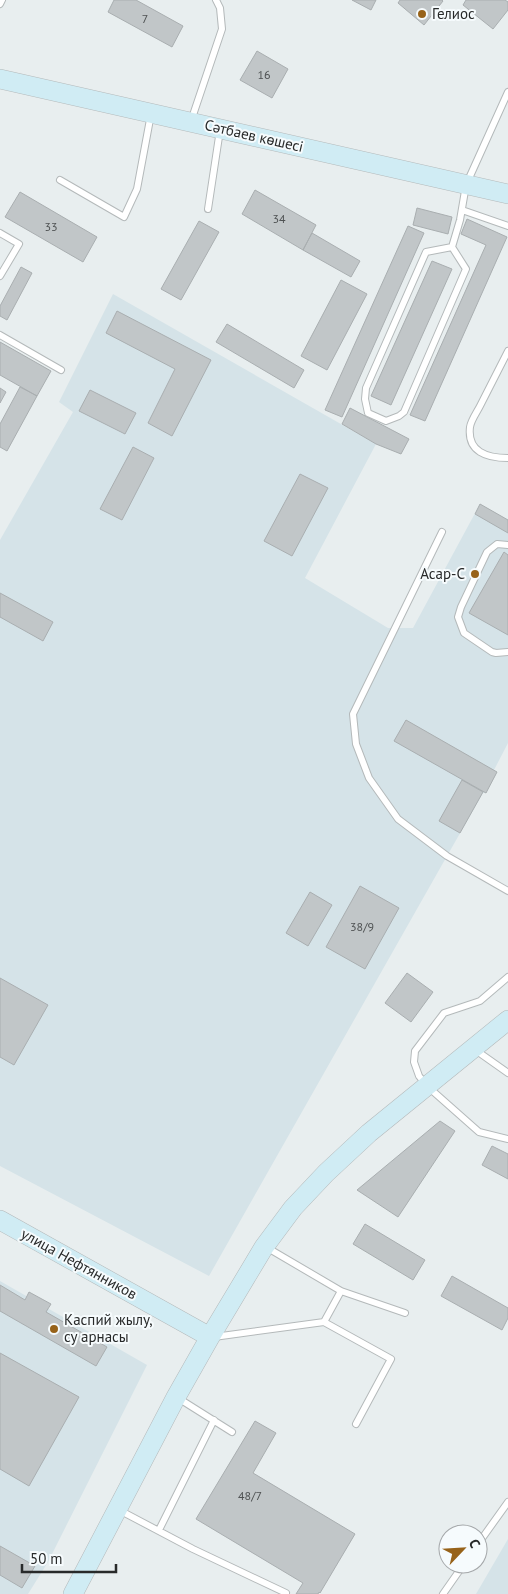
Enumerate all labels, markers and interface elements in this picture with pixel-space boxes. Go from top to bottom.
place label: Гелиос [432,4,475,23]
marker: Гелиос [416,8,428,20]
house number: 7 [142,11,148,26]
house number: 16 [257,67,271,82]
street label: Сәтбаев көшесі [203,115,305,156]
house number: 34 [272,211,286,226]
house number: 33 [44,219,58,234]
place label: Асар-С [420,564,465,583]
marker: Асар-С [469,568,481,580]
house number: 38/9 [350,919,374,934]
street label: улица Нефтянников [18,1224,141,1303]
place label: Каспий жылу, су арнасы [64,1310,153,1346]
marker: Каспий жылу, су арнасы [48,1323,60,1335]
house number: 48/7 [238,1488,262,1503]
north arrow [438,1524,488,1574]
text: С [465,1536,485,1551]
scale bar [22,1542,116,1574]
text: 50 m [30,1549,63,1568]

